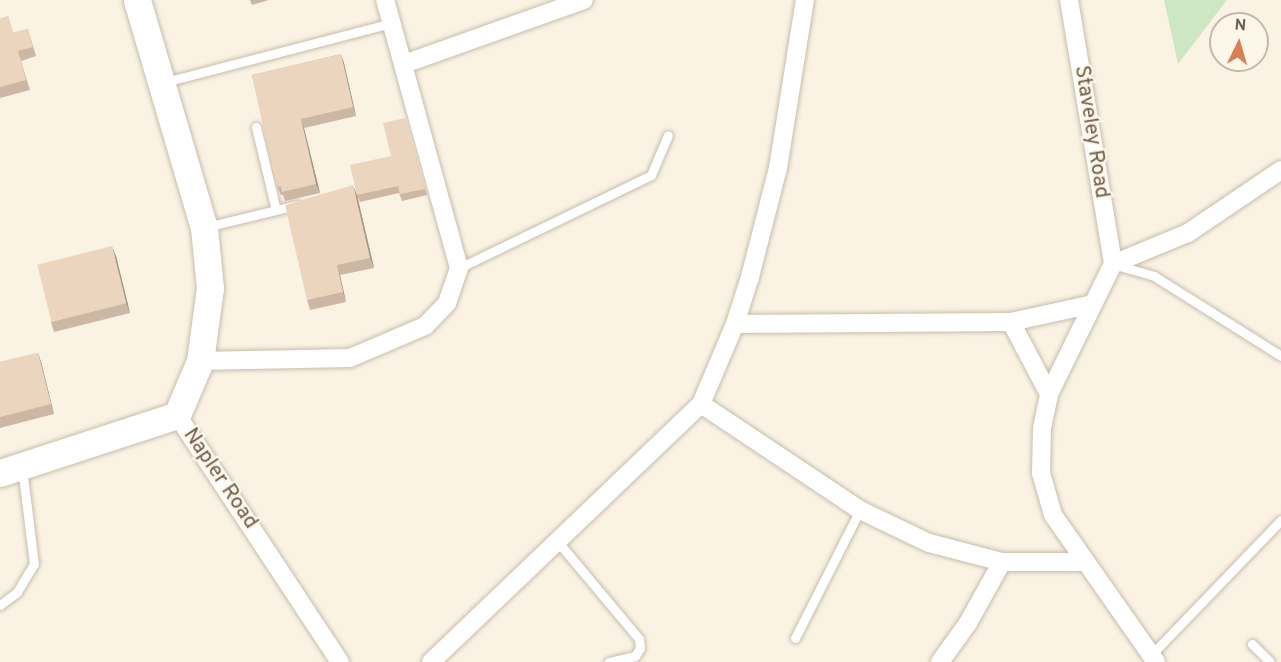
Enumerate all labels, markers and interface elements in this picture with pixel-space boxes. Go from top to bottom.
north arrow [1209,12,1269,72]
text: N [1234,16,1247,37]
street label: Staveley Road [1068,64,1114,200]
street label: Napler Road [177,424,263,534]

